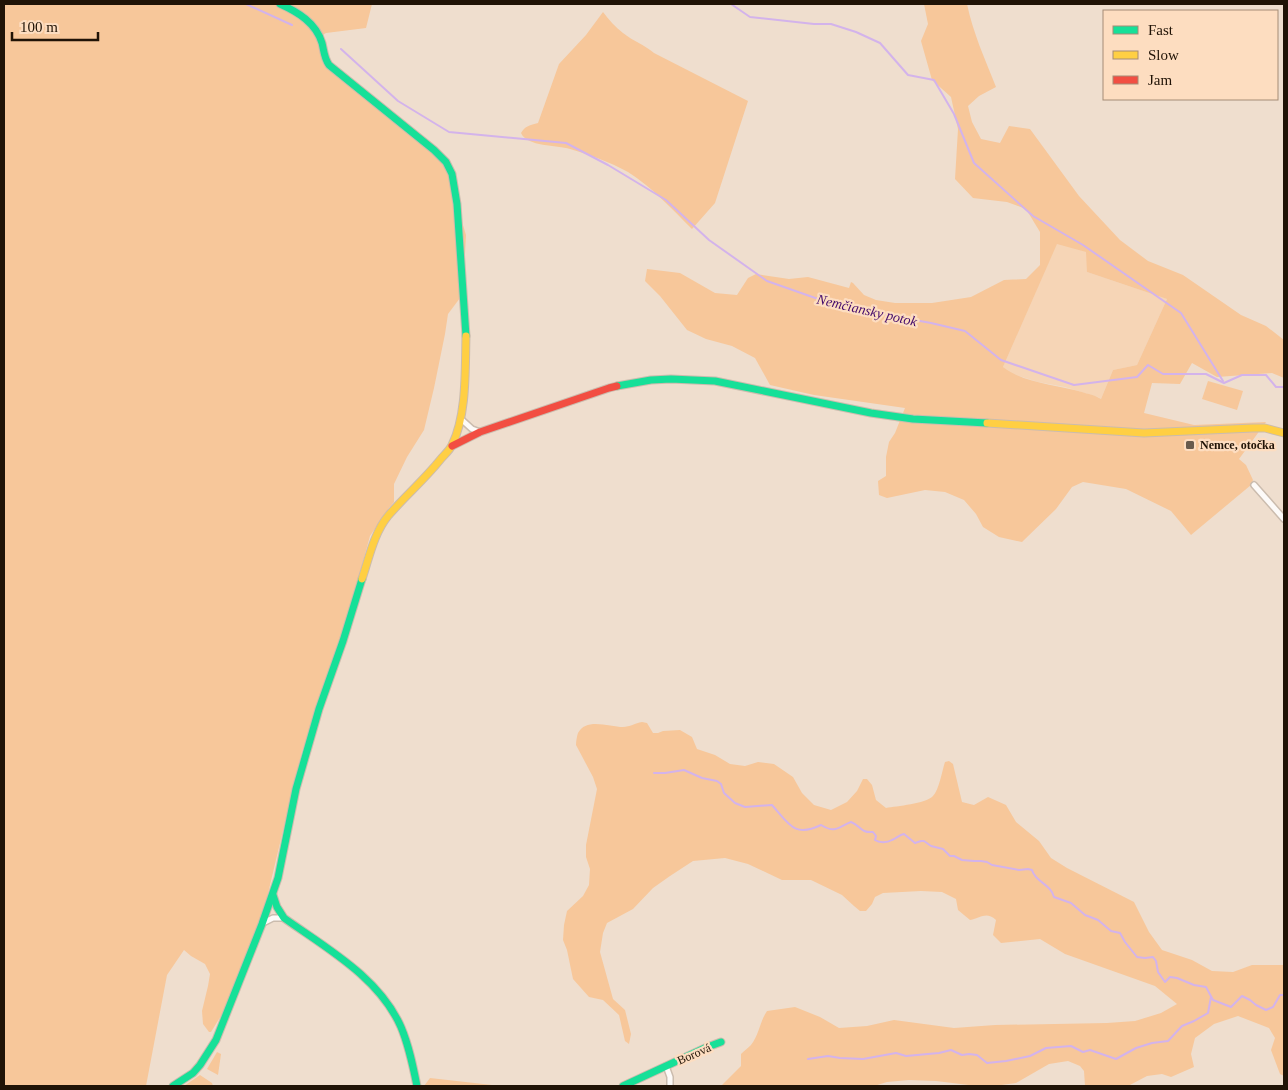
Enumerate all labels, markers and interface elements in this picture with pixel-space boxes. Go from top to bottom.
scale bar [12,10,99,42]
legend [1103,10,1278,100]
text: 100 m [20,19,58,35]
text: Fast [1148,22,1174,38]
text: Slow [1148,47,1179,63]
text: Jam [1148,72,1172,88]
water label: Nemčiansky potok [814,291,919,329]
place label: Nemce, otočka [1200,438,1275,452]
marker: Nemce, otočka [1184,439,1196,451]
street label: Borová [675,1040,714,1068]

